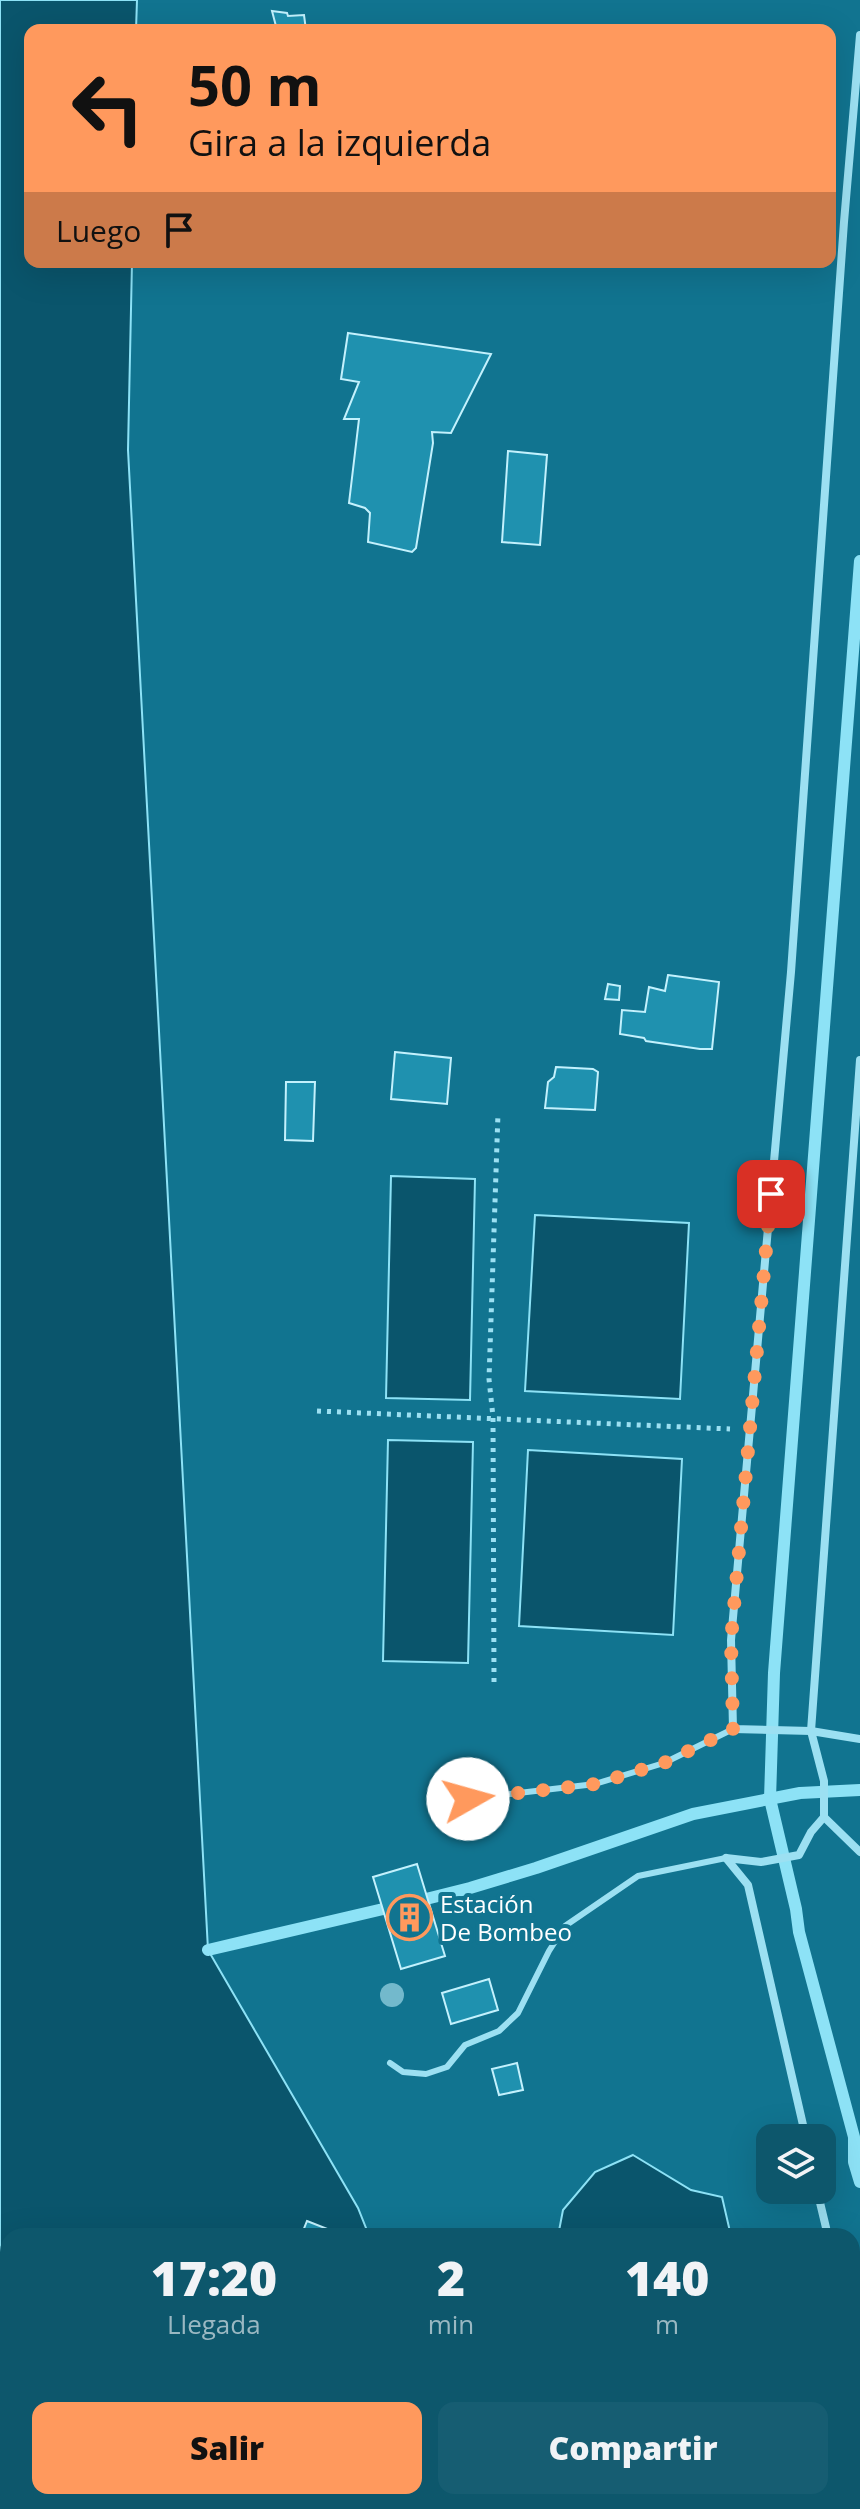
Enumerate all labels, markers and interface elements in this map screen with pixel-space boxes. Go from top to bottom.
text: 50 m [188,46,322,122]
icon: left [56,56,160,160]
text: Gira a la izquierda [188,118,491,167]
icon: arrive [157,208,201,252]
text: Luego [56,210,141,251]
pin [737,1160,805,1228]
icon: arrive [749,1172,793,1216]
position arrow [426,1757,510,1841]
place label: Estación De Bombeo [440,1887,572,1948]
building icon: Estación De Bombeo [385,1893,433,1941]
map controls [756,2124,836,2204]
button: layers [756,2124,836,2204]
text: 17:20 [151,2245,277,2310]
text: 2 [437,2245,465,2310]
text: 140 [625,2245,709,2310]
text: Llegada [167,2306,261,2342]
text: min [428,2306,474,2342]
text: m [655,2306,679,2342]
button: Salir [32,2402,422,2494]
button: Compartir [438,2402,828,2494]

